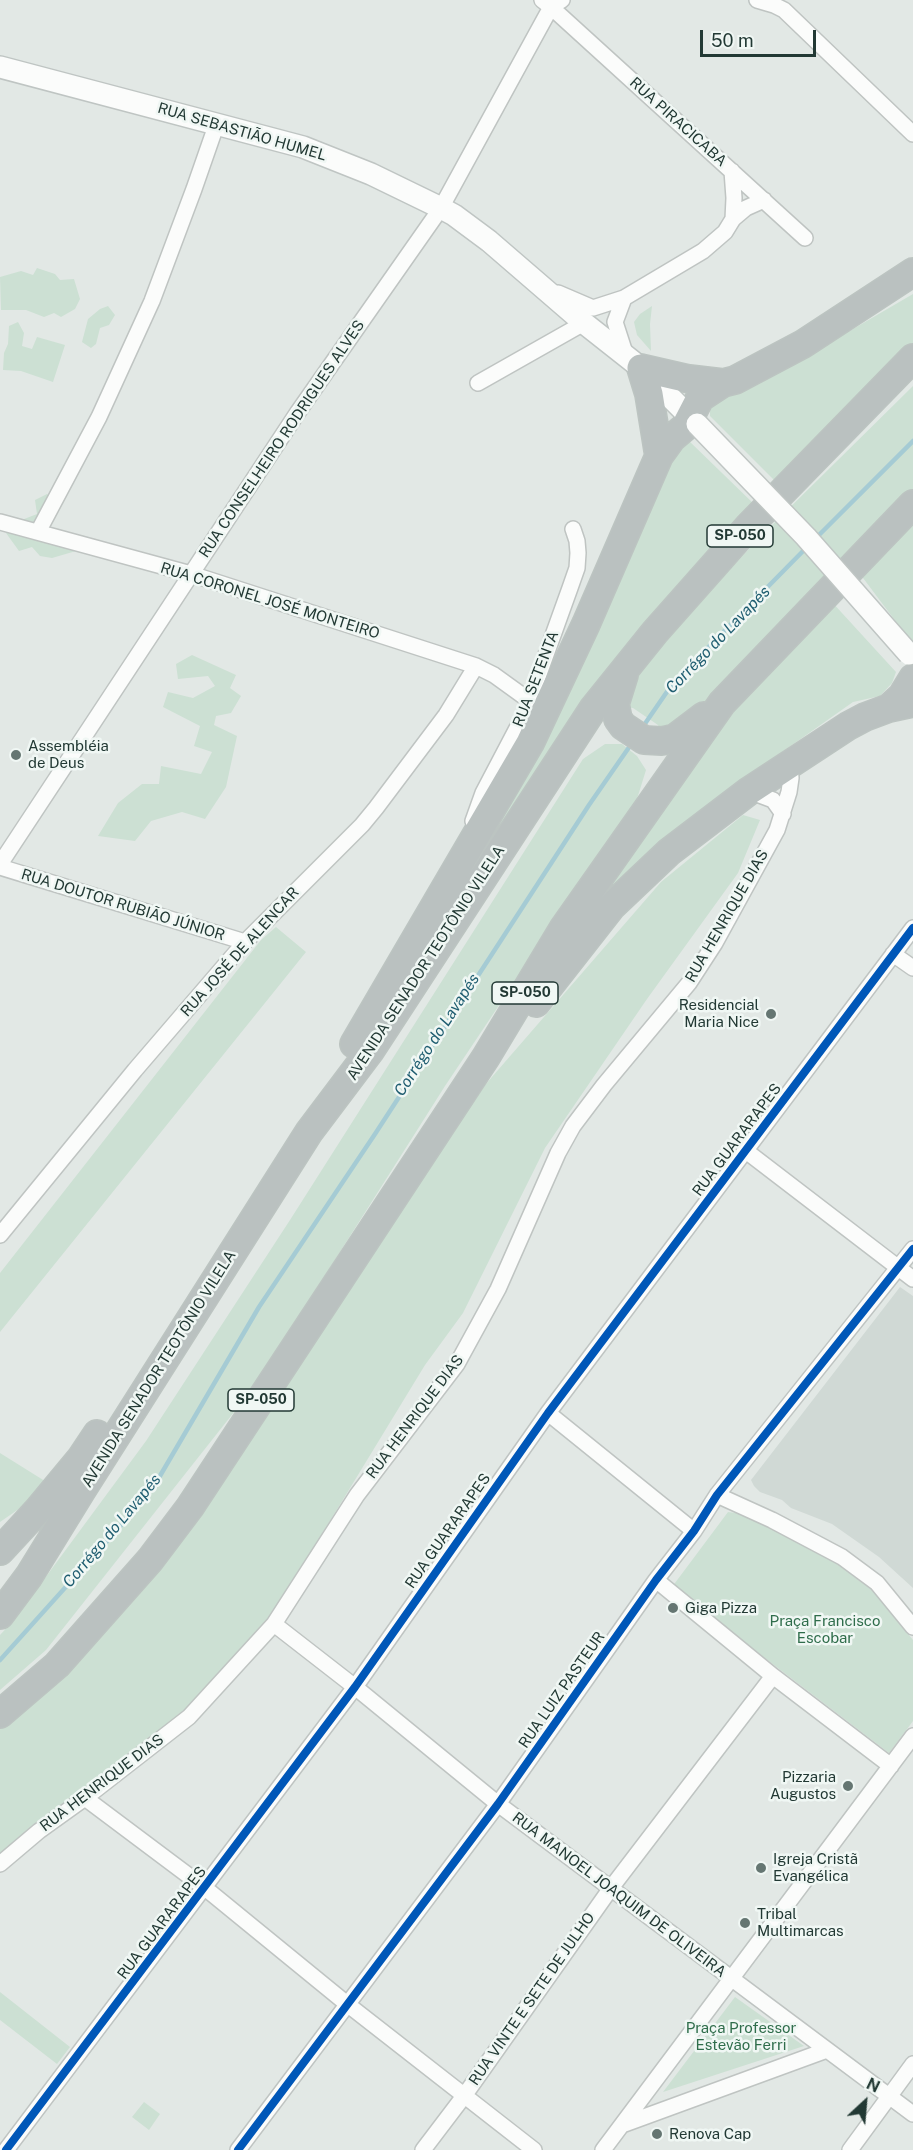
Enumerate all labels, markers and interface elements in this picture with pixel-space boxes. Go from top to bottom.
scale bar [703,18,818,56]
text: 50 m [711,30,754,51]
street label: RUA PIRACICABA [626,74,730,170]
street label: RUA SEBASTIÃO HUMEL [155,99,329,165]
street label: RUA CONSELHEIRO RODRIGUES ALVES [195,317,369,561]
road number: SP-050 [707,525,773,547]
street label: RUA CORONEL JOSÉ MONTEIRO [158,559,382,643]
water label: Corrégo do Lavapés [662,582,774,698]
street label: RUA SETENTA [509,628,563,730]
place label: Assembléia de Deus [28,737,109,772]
marker: Assembléia de Deus [9,748,23,762]
street label: AVENIDA SENADOR TEOTÔNIO VILELA [343,842,509,1084]
street label: RUA HENRIQUE DIAS [682,846,772,986]
street label: RUA DOUTOR RUBIÃO JÚNIOR [19,865,227,945]
street label: RUA JOSÉ DE ALENCAR [177,883,303,1021]
water label: Corrégo do Lavapés [390,970,484,1100]
road number: SP-050 [492,982,558,1004]
place label: Residencial Maria Nice [679,996,759,1031]
marker: Residencial Maria Nice [764,1007,778,1021]
street label: RUA GUARARAPES [689,1080,785,1200]
street label: AVENIDA SENADOR TEOTÔNIO VILELA [78,1247,240,1491]
street label: RUA HENRIQUE DIAS [363,1352,467,1482]
road number: SP-050 [228,1389,294,1411]
water label: Corrégo do Lavapés [59,1470,165,1592]
street label: RUA GUARARAPES [402,1470,494,1592]
place label: Giga Pizza [685,1599,757,1617]
marker: Giga Pizza [666,1601,680,1615]
park label: Praça Francisco Escobar [770,1612,880,1647]
street label: RUA LUIZ PASTEUR [515,1628,609,1752]
street label: RUA HENRIQUE DIAS [37,1731,167,1835]
place label: Pizzaria Augustos [770,1768,836,1803]
marker: Pizzaria Augustos [841,1779,855,1793]
street label: RUA MANOEL JOAQUIM DE OLIVEIRA [509,1809,729,1981]
place label: Igreja Cristã Evangélica [773,1850,858,1885]
marker: Igreja Cristã Evangélica [754,1861,768,1875]
street label: RUA GUARARAPES [114,1863,210,1983]
place label: Tribal Multimarcas [757,1905,844,1940]
street label: RUA VINTE E SETE DE JULHO [465,1909,599,2089]
marker: Tribal Multimarcas [738,1916,752,1930]
park label: Praça Professor Estevão Ferri [686,2019,796,2054]
north arrow [835,2072,895,2132]
text: N [863,2074,883,2097]
place label: Renova Cap [669,2125,751,2143]
marker: Renova Cap [650,2127,664,2141]

